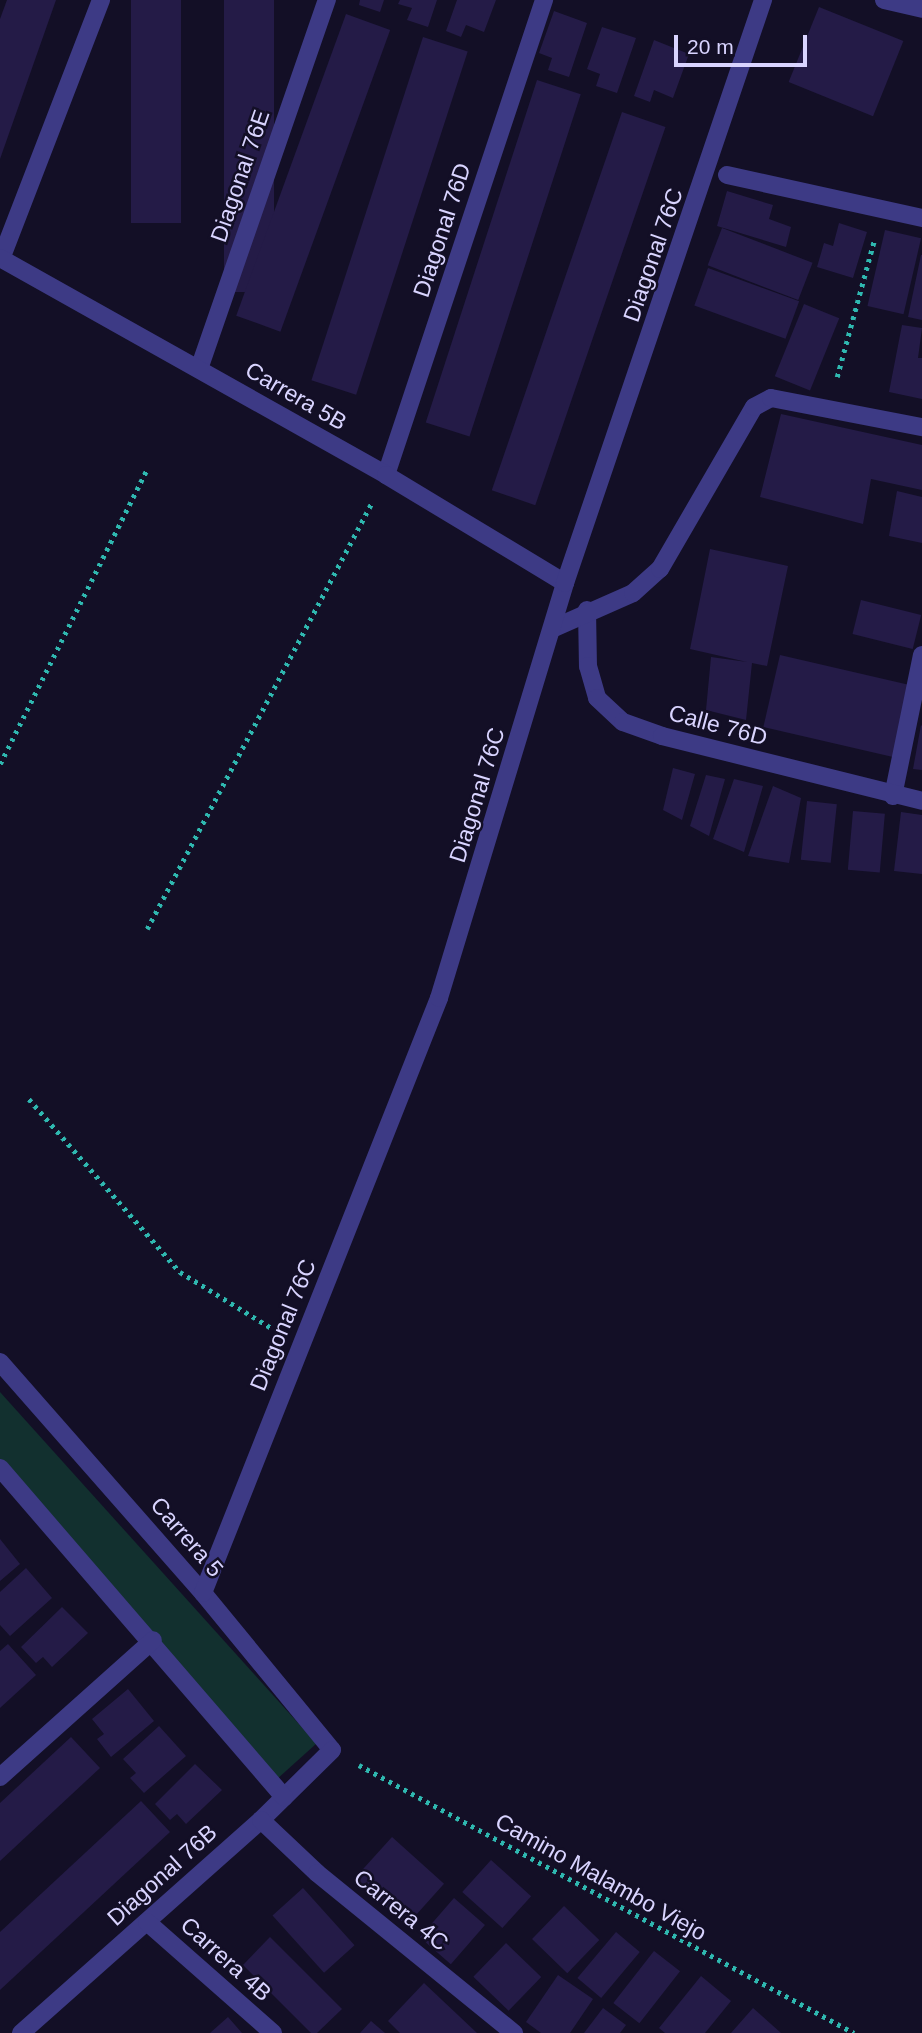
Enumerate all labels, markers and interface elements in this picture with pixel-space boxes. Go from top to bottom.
scale bar [677,21,810,65]
text: 20 m [687,35,734,58]
street label: Diagonal 76E [204,106,276,246]
street label: Diagonal 76D [407,159,477,301]
street label: Diagonal 76C [617,185,689,325]
street label: Carrera 5B [240,356,352,436]
street label: Calle 76D [666,699,770,751]
street label: Diagonal 76C [443,724,511,866]
street label: Diagonal 76C [244,1255,322,1395]
street label: Carrera 5 [145,1491,229,1583]
street label: Camino Malambo Viejo [491,1807,711,1947]
street label: Diagonal 76B [101,1819,223,1931]
street label: Carrera 4C [348,1863,454,1957]
street label: Carrera 4B [175,1911,277,2007]

